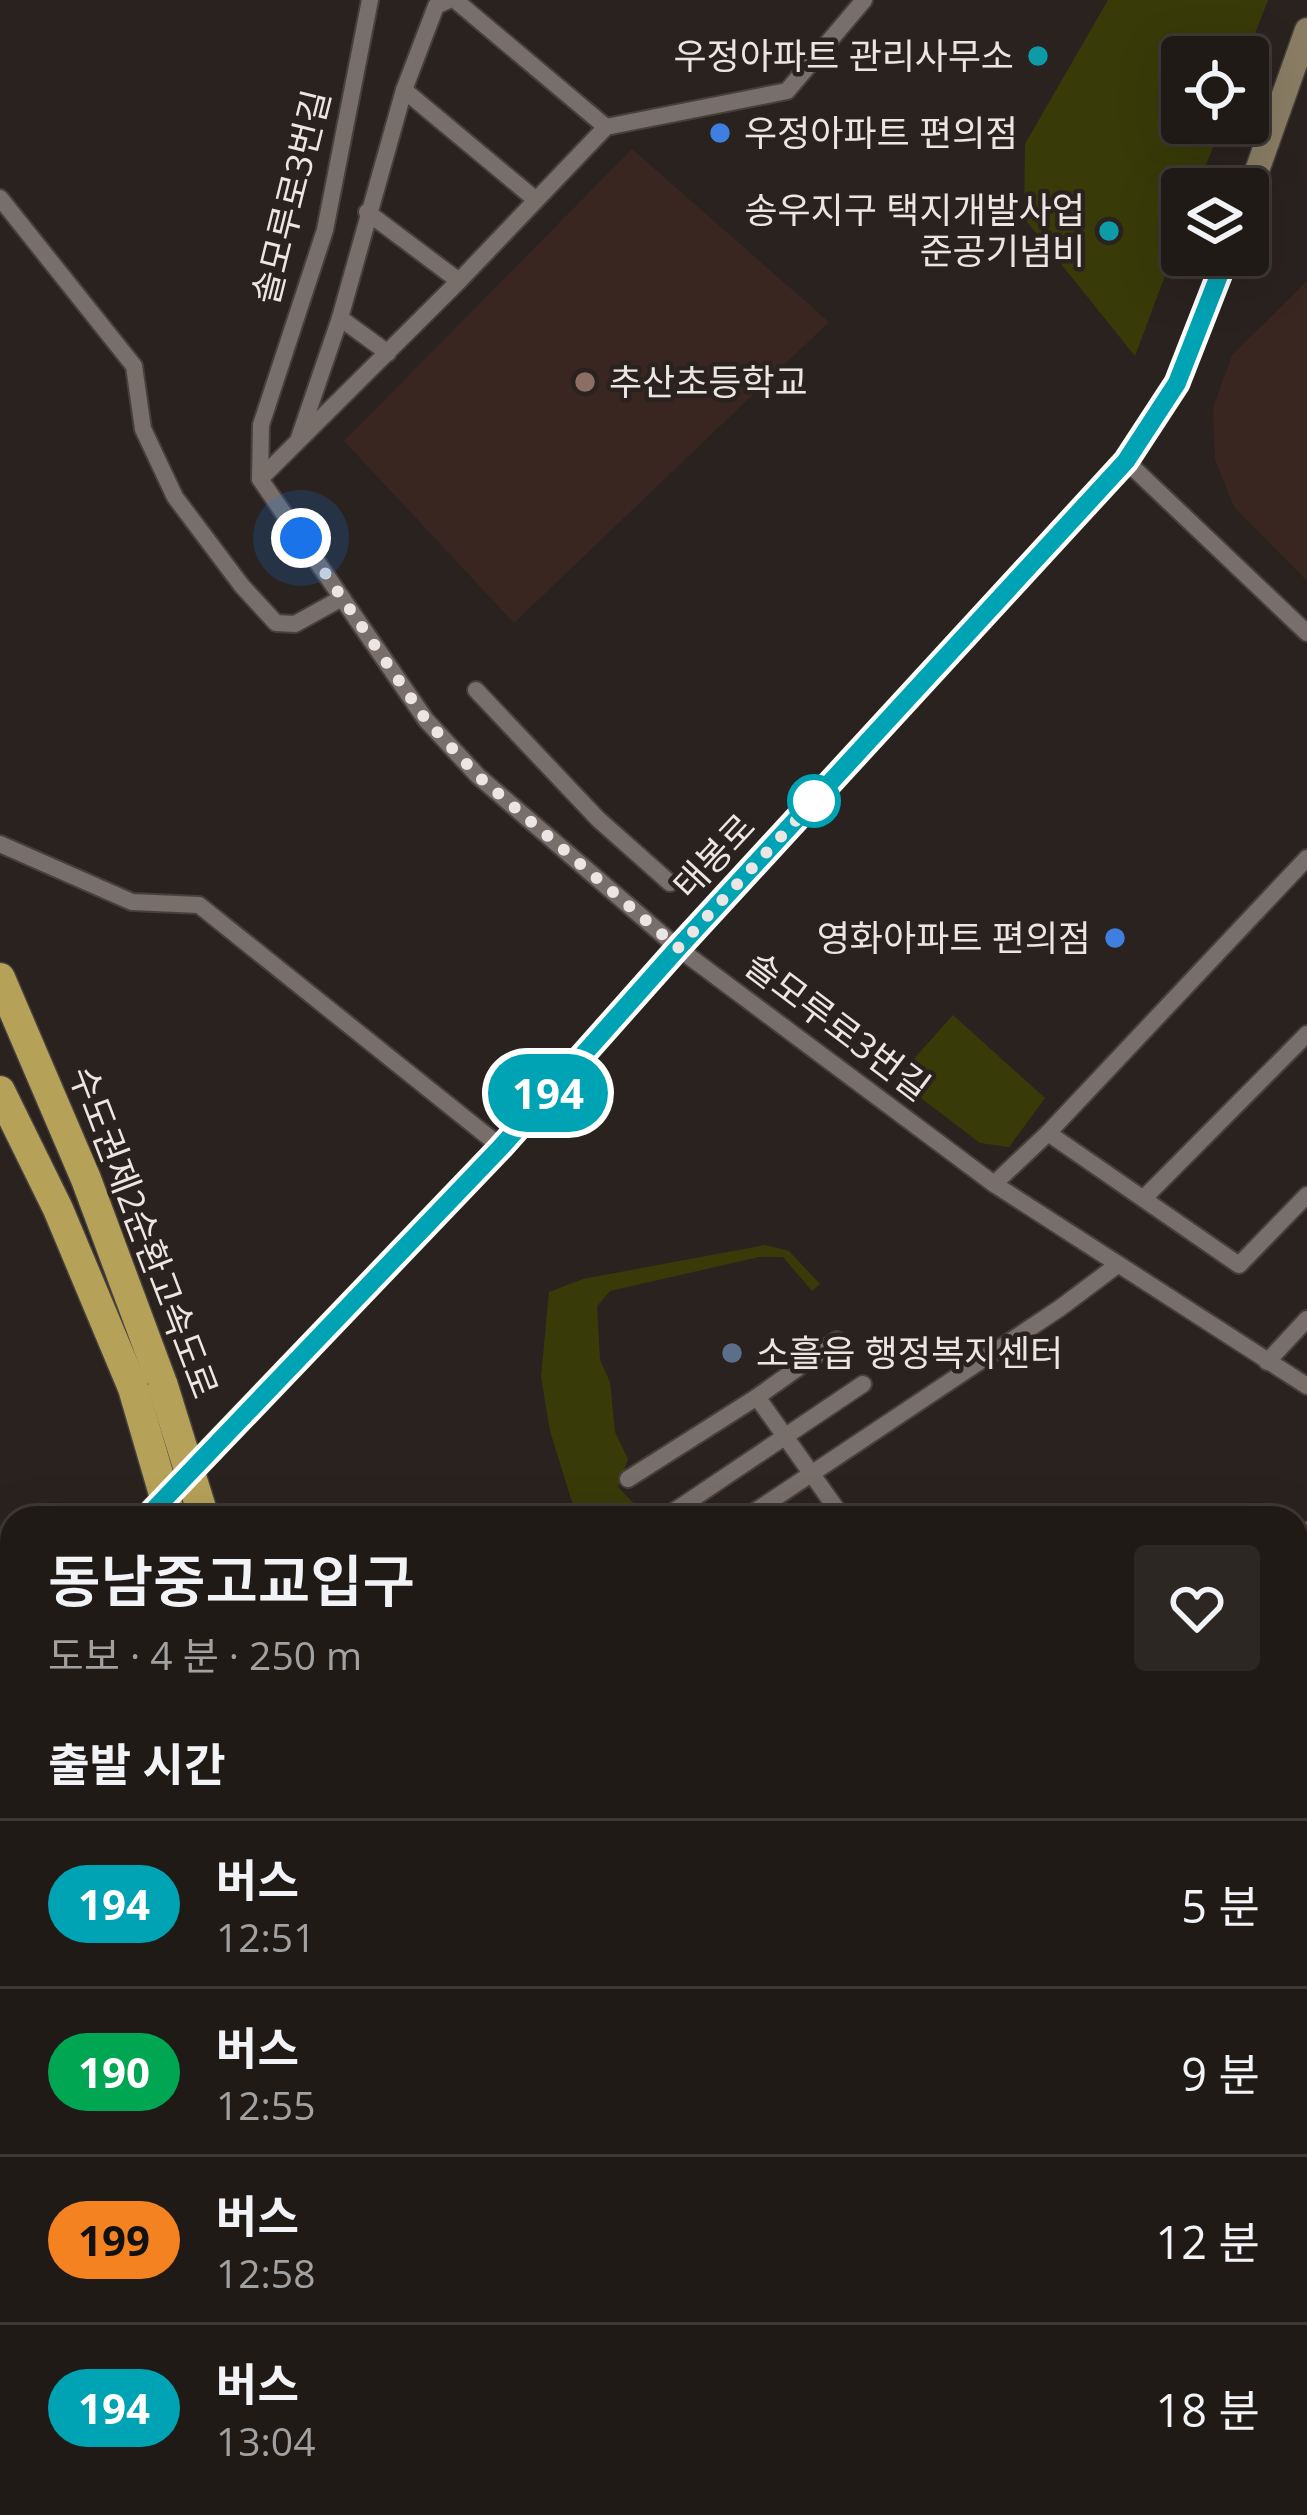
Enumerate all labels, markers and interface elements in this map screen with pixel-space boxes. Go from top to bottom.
place label: 우정아파트 관리사무소 [673,31,1014,80]
map controls [1161,36,1269,276]
button: locate [1161,36,1269,144]
marker: 우정아파트 관리사무소 [1025,43,1051,69]
street label: 솔모루로3번길 [240,85,341,309]
place label: 우정아파트 편의점 [744,108,1018,157]
marker: 우정아파트 편의점 [707,120,733,146]
button: layers [1161,168,1269,276]
place label: 송우지구 택지개발사업 준공기념비 [744,185,1085,275]
marker: 송우지구 택지개발사업 준공기념비 [1096,218,1122,244]
place label: 추산초등학교 [609,357,808,406]
marker: 추산초등학교 [572,369,598,395]
your location [271,508,331,568]
unlabelled marker [789,776,839,826]
street label: 태봉로 [662,803,765,909]
place label: 영화아파트 편의점 [817,913,1091,962]
marker: 영화아파트 편의점 [1102,925,1128,951]
street label: 솔모루로3번길 [736,940,941,1111]
line badge: 194 [479,1054,617,1132]
street label: 수도권제2순환고속도로 [59,1059,230,1405]
text: 194 [512,1064,584,1121]
place label: 소흘읍 행정복지센터 [756,1328,1063,1377]
marker: 소흘읍 행정복지센터 [719,1340,745,1366]
text: 동남중고교입구 [48,1541,415,1619]
button: heart [1134,1545,1260,1671]
text: 도보 · 4 분 · 250 m [48,1628,362,1681]
text: 출발 시간 [48,1733,225,1794]
text: 버스 [216,1849,299,1910]
text: 194 [78,1875,150,1932]
text: 5 분 [1181,1875,1260,1936]
text: 12:51 [216,1910,315,1963]
text: 버스 [216,2017,299,2078]
text: 190 [78,2043,150,2100]
text: 9 분 [1181,2043,1260,2104]
text: 12:55 [216,2078,315,2131]
text: 버스 [216,2185,299,2246]
text: 199 [78,2211,150,2268]
text: 12 분 [1155,2211,1260,2272]
text: 12:58 [216,2246,315,2299]
text: 버스 [216,2353,299,2414]
text: 194 [78,2379,150,2436]
text: 18 분 [1155,2379,1260,2440]
text: 13:04 [216,2414,315,2467]

